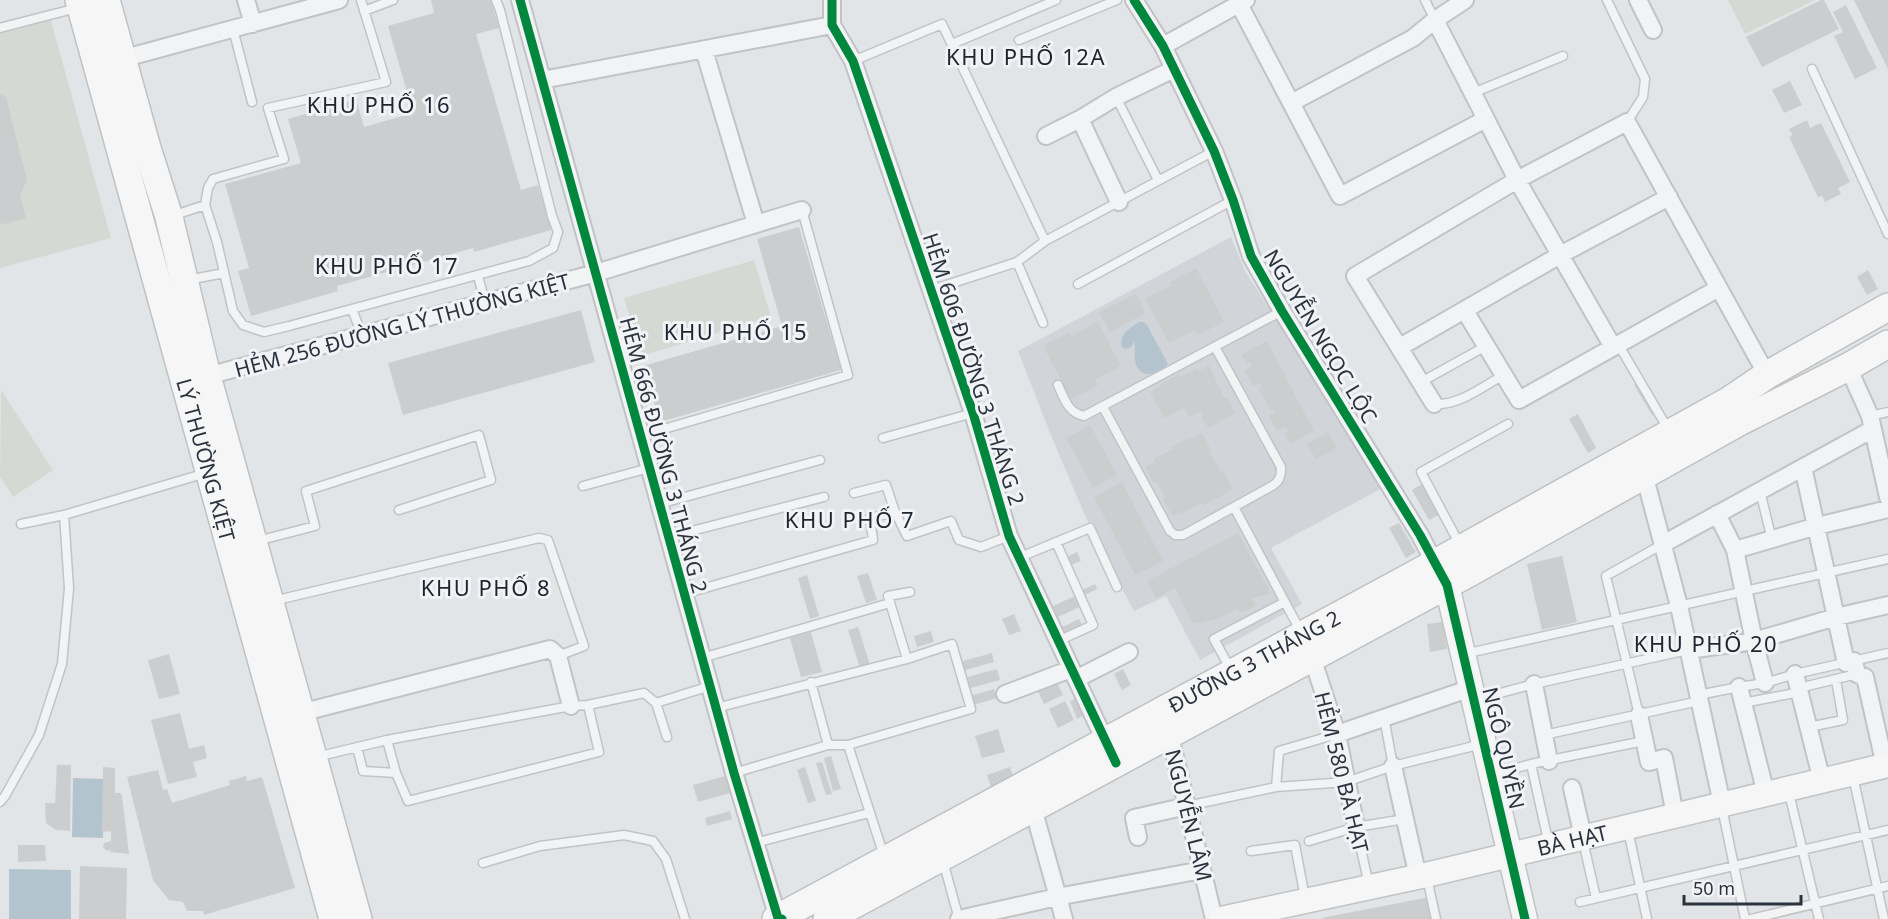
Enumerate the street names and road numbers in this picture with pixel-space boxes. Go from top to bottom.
street label: HẺM 606 ĐƯỜNG 3 THÁNG 2 [917,229,1031,509]
street label: NGUYỄN NGỌC LỘC [1258,243,1385,428]
street label: HẺM 256 ĐƯỜNG LÝ THƯỜNG KIỆT [231,267,573,383]
street label: HẺM 666 ĐƯỜNG 3 THÁNG 2 [614,314,714,596]
street label: LÝ THƯỜNG KIỆT [170,375,242,545]
street label: ĐƯỜNG 3 THÁNG 2 [1163,603,1345,719]
street label: NGÔ QUYỀN [1476,684,1532,812]
street label: HẺM 580 BÀ HẠT [1308,689,1376,856]
street label: NGUYỄN LÂM [1159,746,1220,884]
street label: BÀ HẠT [1534,818,1611,862]

